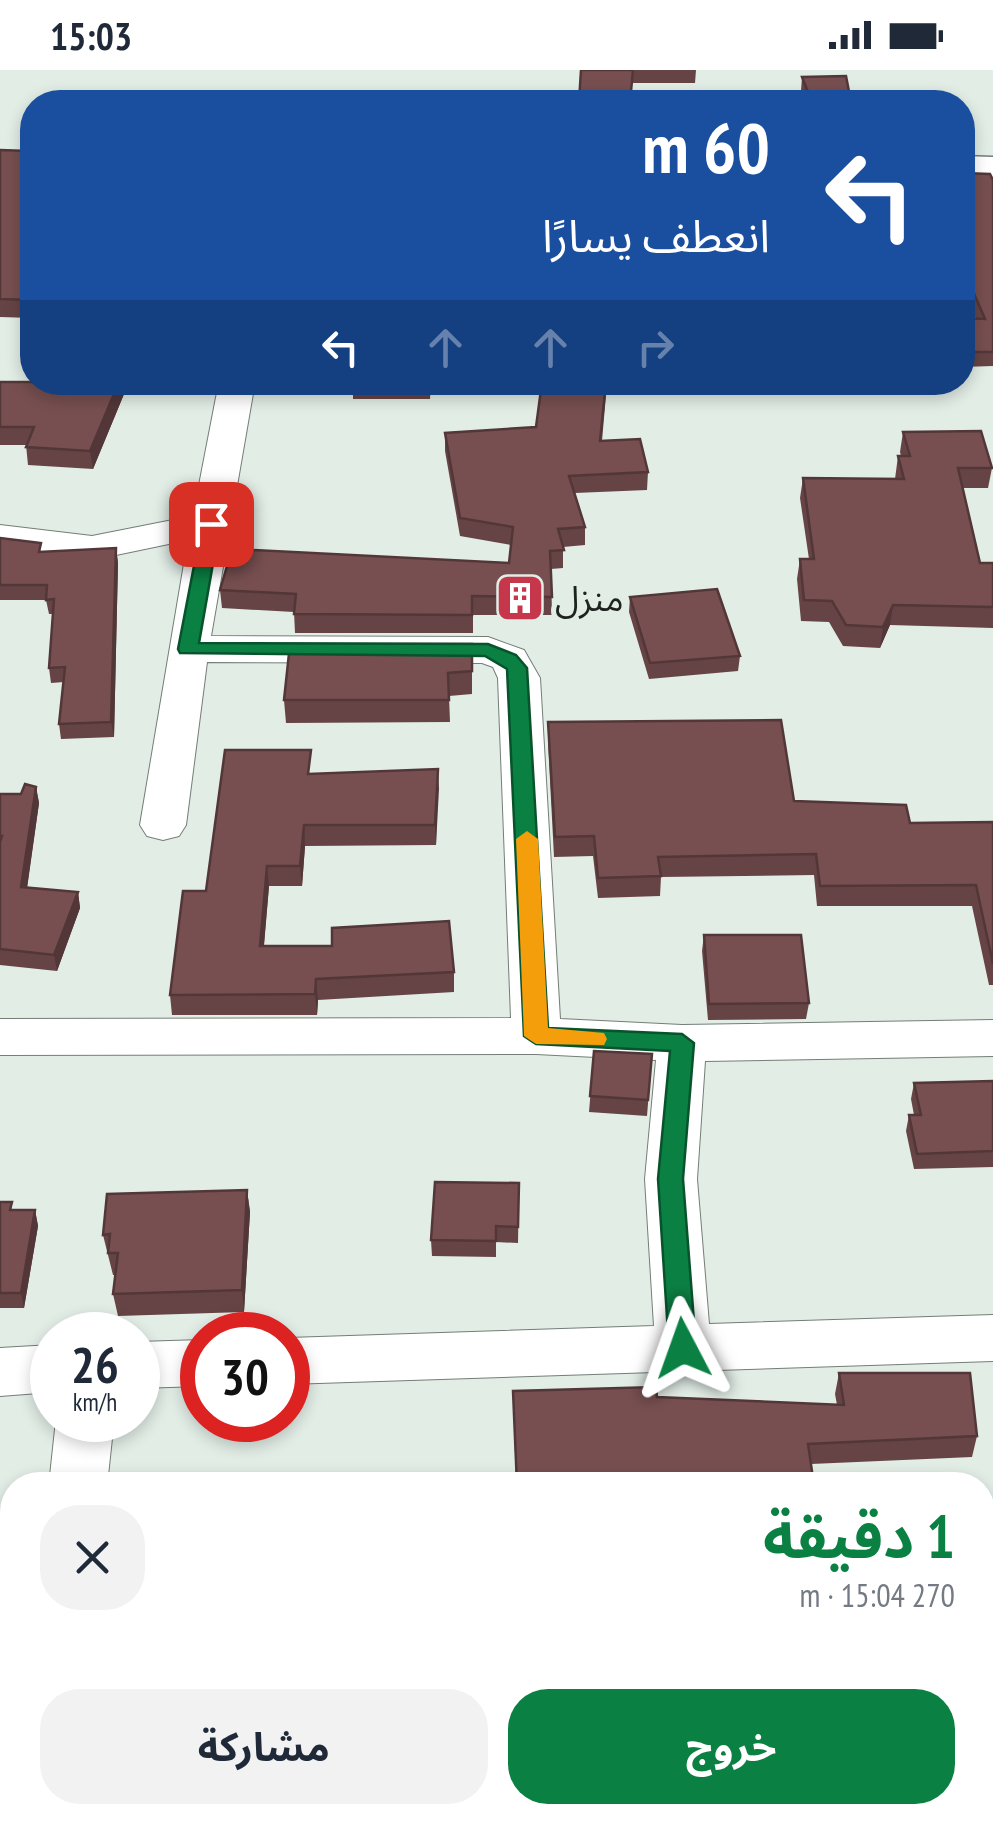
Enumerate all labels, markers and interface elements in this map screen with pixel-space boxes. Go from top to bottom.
text: 15:03 [50,11,132,60]
text: 60 m [642,102,770,192]
icon: left [805,130,935,260]
text: انعطف يسارًا [542,206,770,264]
icon: left [313,320,368,375]
icon: ahead [418,320,473,375]
icon: ahead [523,320,578,375]
icon: right [628,320,683,375]
pin [169,482,254,567]
icon: arrive [184,497,239,552]
building icon: منزل [494,572,546,624]
place label: منزل [555,575,624,621]
position arrow [631,1296,735,1400]
speed limit sign: 30 [180,1312,310,1442]
text: 26 [71,1332,119,1397]
text: km/h [73,1386,117,1418]
text: 1 دقيقة [763,1497,955,1575]
button: close [40,1505,145,1610]
text: 270 m · 15:04 [800,1574,955,1616]
button: مشاركة [40,1689,488,1804]
button: خروج [508,1689,955,1804]

